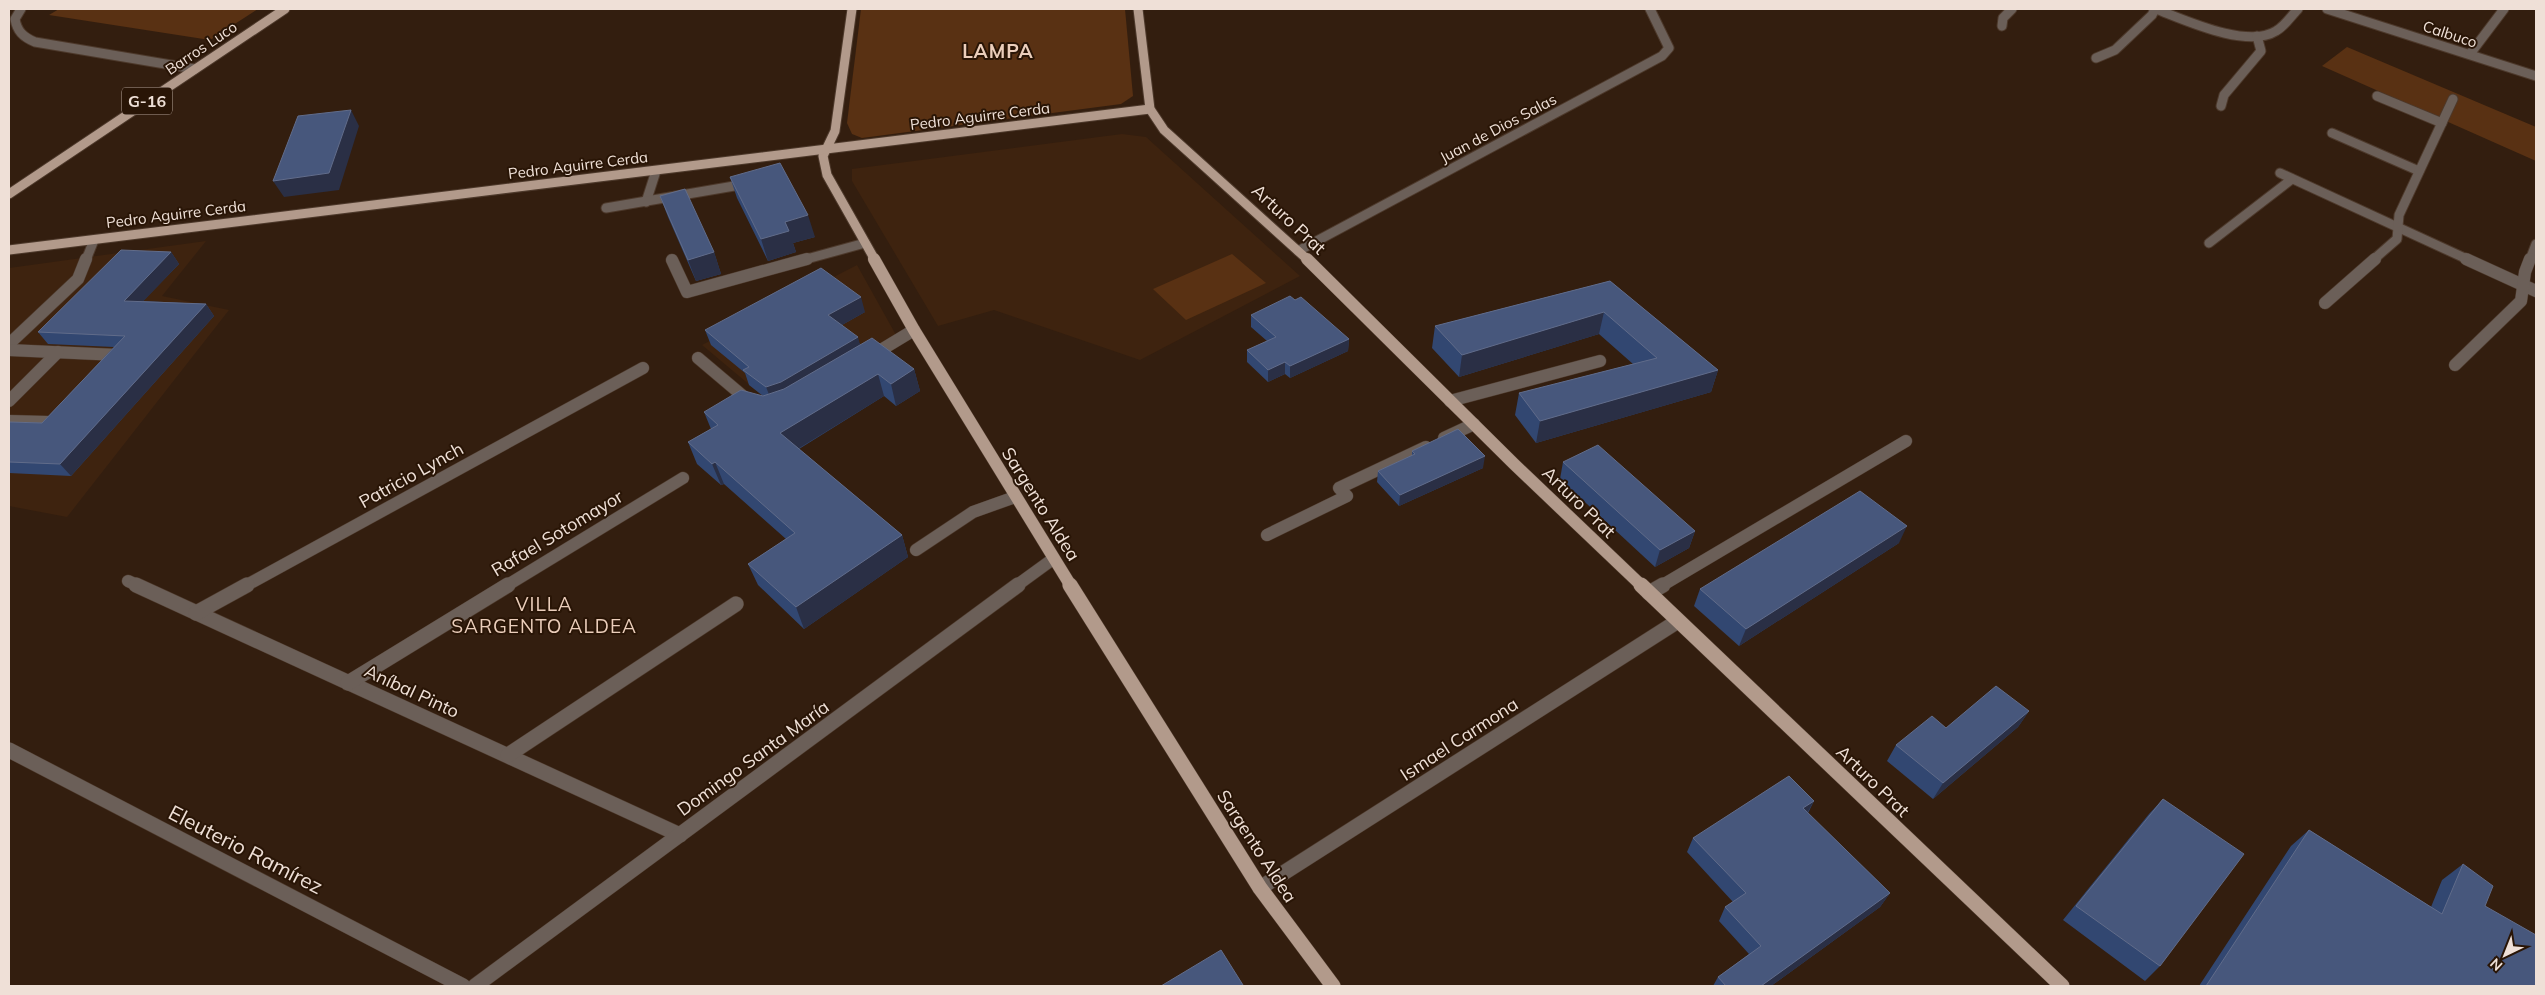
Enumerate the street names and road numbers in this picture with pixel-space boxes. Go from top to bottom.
street label: Calbuco [2420,16,2480,52]
street label: Barros Luco [162,17,240,79]
road number: G-16 [122,88,172,114]
street label: Juan de Dios Salas [1436,89,1560,167]
street label: Pedro Aguirre Cerda [909,98,1051,134]
street label: Pedro Aguirre Cerda [507,147,649,183]
street label: Arturo Prat [1247,179,1331,259]
street label: Pedro Aguirre Cerda [105,196,247,232]
street label: Patricio Lynch [355,437,467,513]
street label: Sargento Aldea [997,443,1085,565]
street label: Arturo Prat [1537,461,1621,543]
street label: Rafael Sotomayor [487,484,627,581]
street label: Aníbal Pinto [361,659,463,723]
street label: Ismael Carmona [1396,692,1522,786]
street label: Domingo Santa María [672,695,834,821]
street label: Arturo Prat [1831,740,1915,822]
street label: Sargento Aldea [1212,785,1302,907]
street label: Eleuterio Ramírez [164,799,328,899]

